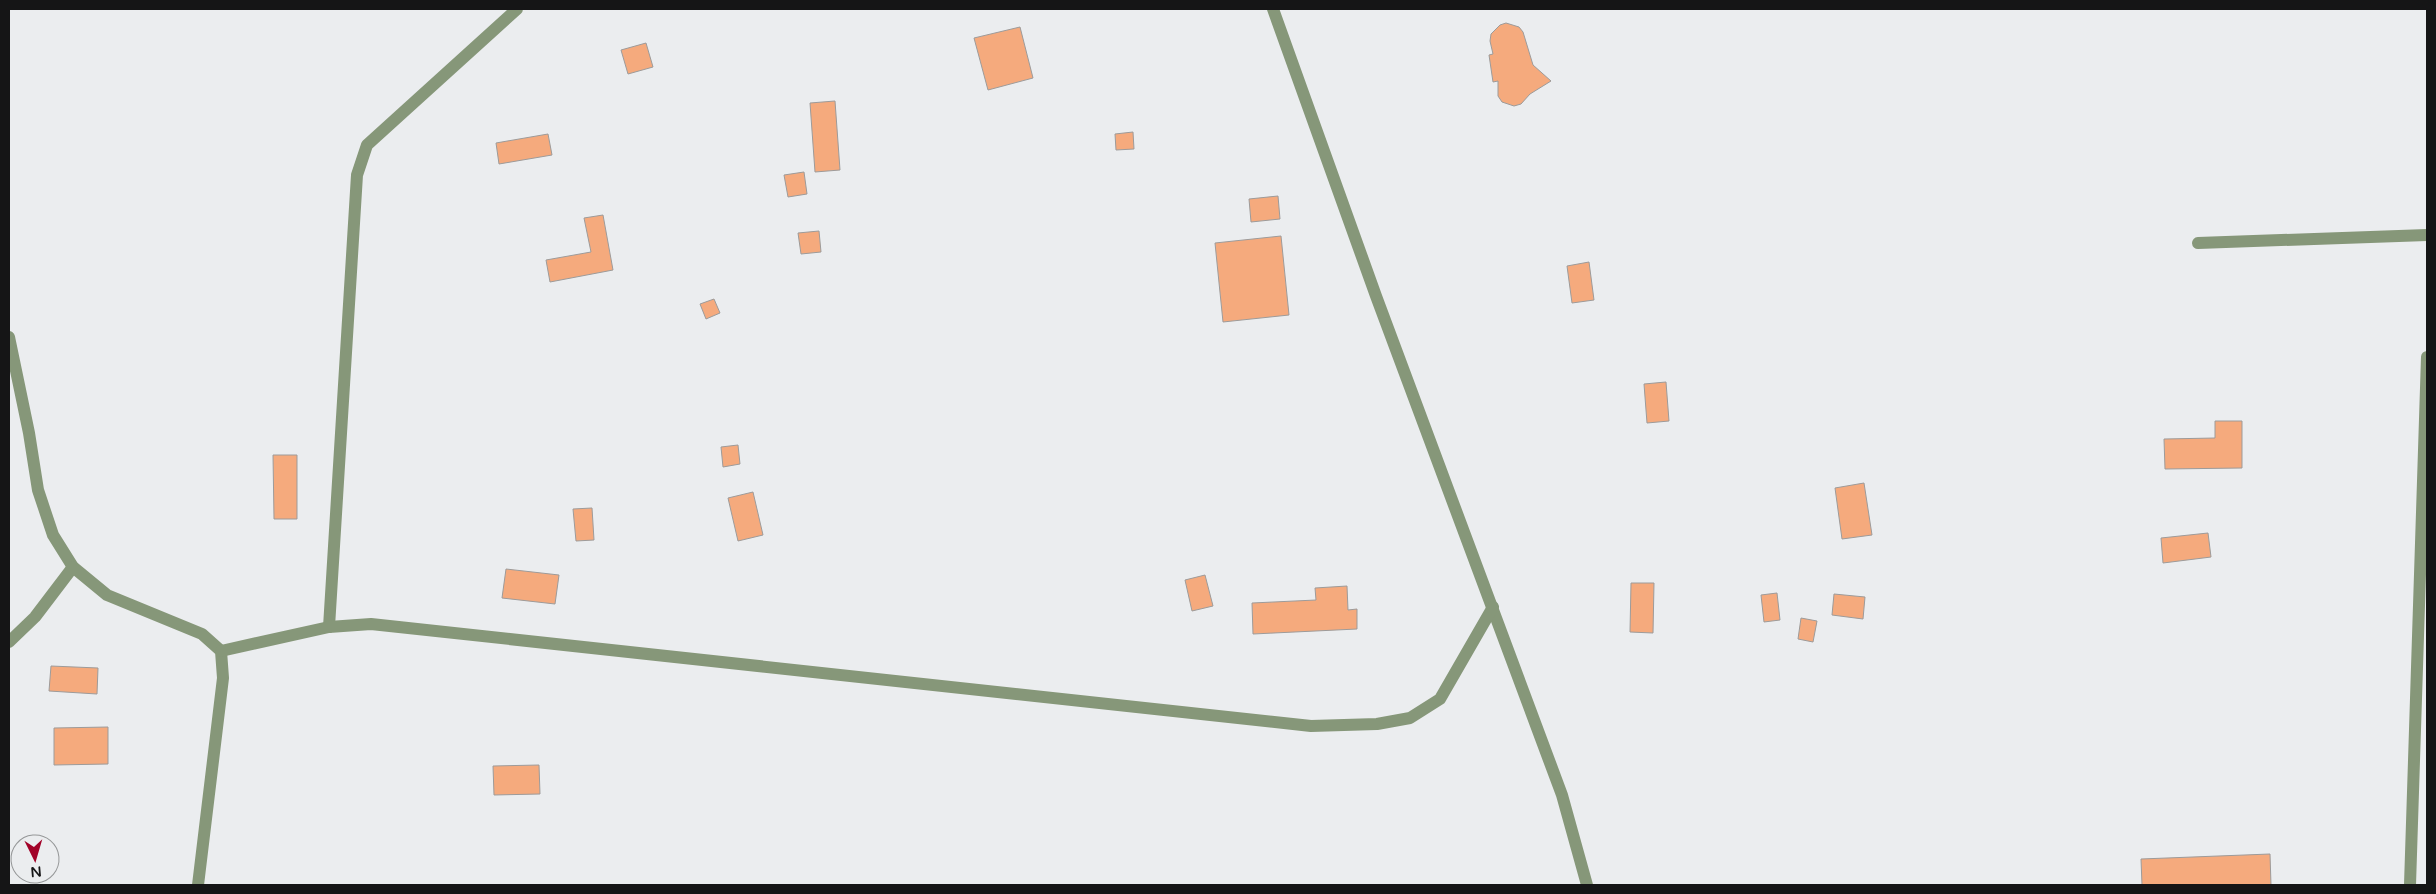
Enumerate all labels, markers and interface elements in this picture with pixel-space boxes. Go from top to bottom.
north arrow [10,834,60,884]
text: N [30,862,42,880]

